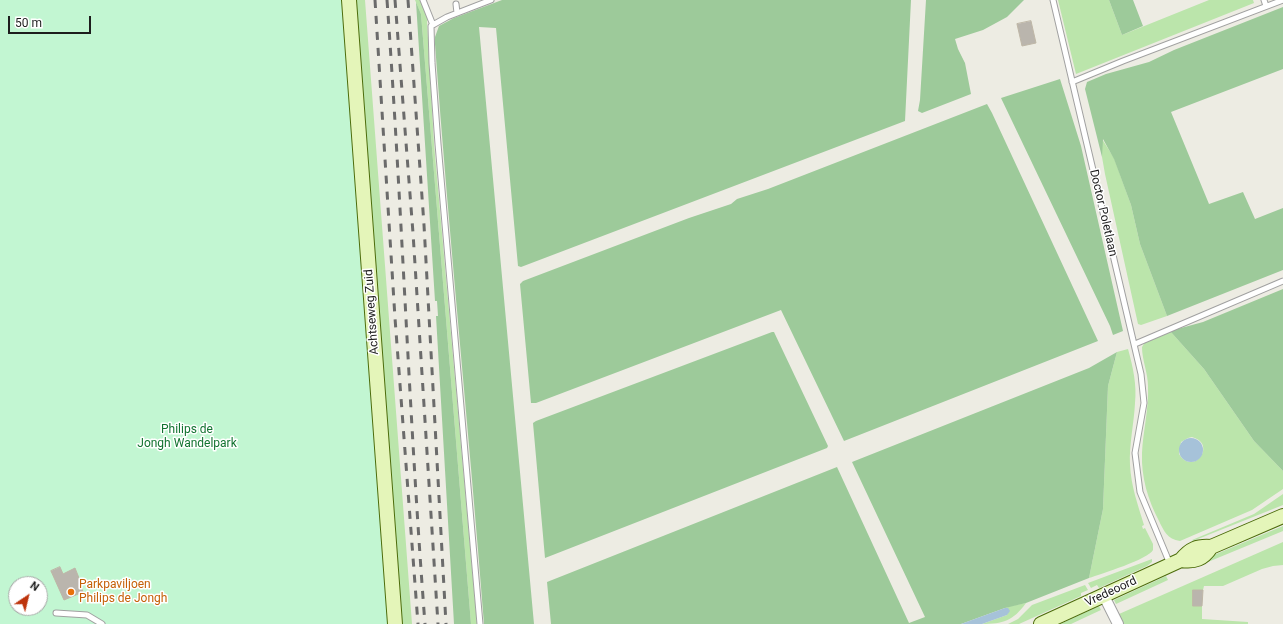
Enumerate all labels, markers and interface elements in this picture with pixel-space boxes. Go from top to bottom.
scale bar [10,8,93,34]
text: 50 m [15,16,42,30]
street label: Doctor Poletlaan [1086,168,1120,258]
street label: Achtseweg Zuid [362,269,382,355]
park label: Philips de Jongh Wandelpark [137,423,237,451]
street label: Vredeoord [1083,574,1139,610]
north arrow [8,576,48,616]
place label: Parkpaviljoen Philips de Jongh [79,578,167,606]
text: N [28,579,41,594]
marker: Parkpaviljoen Philips de Jongh [66,587,76,597]

